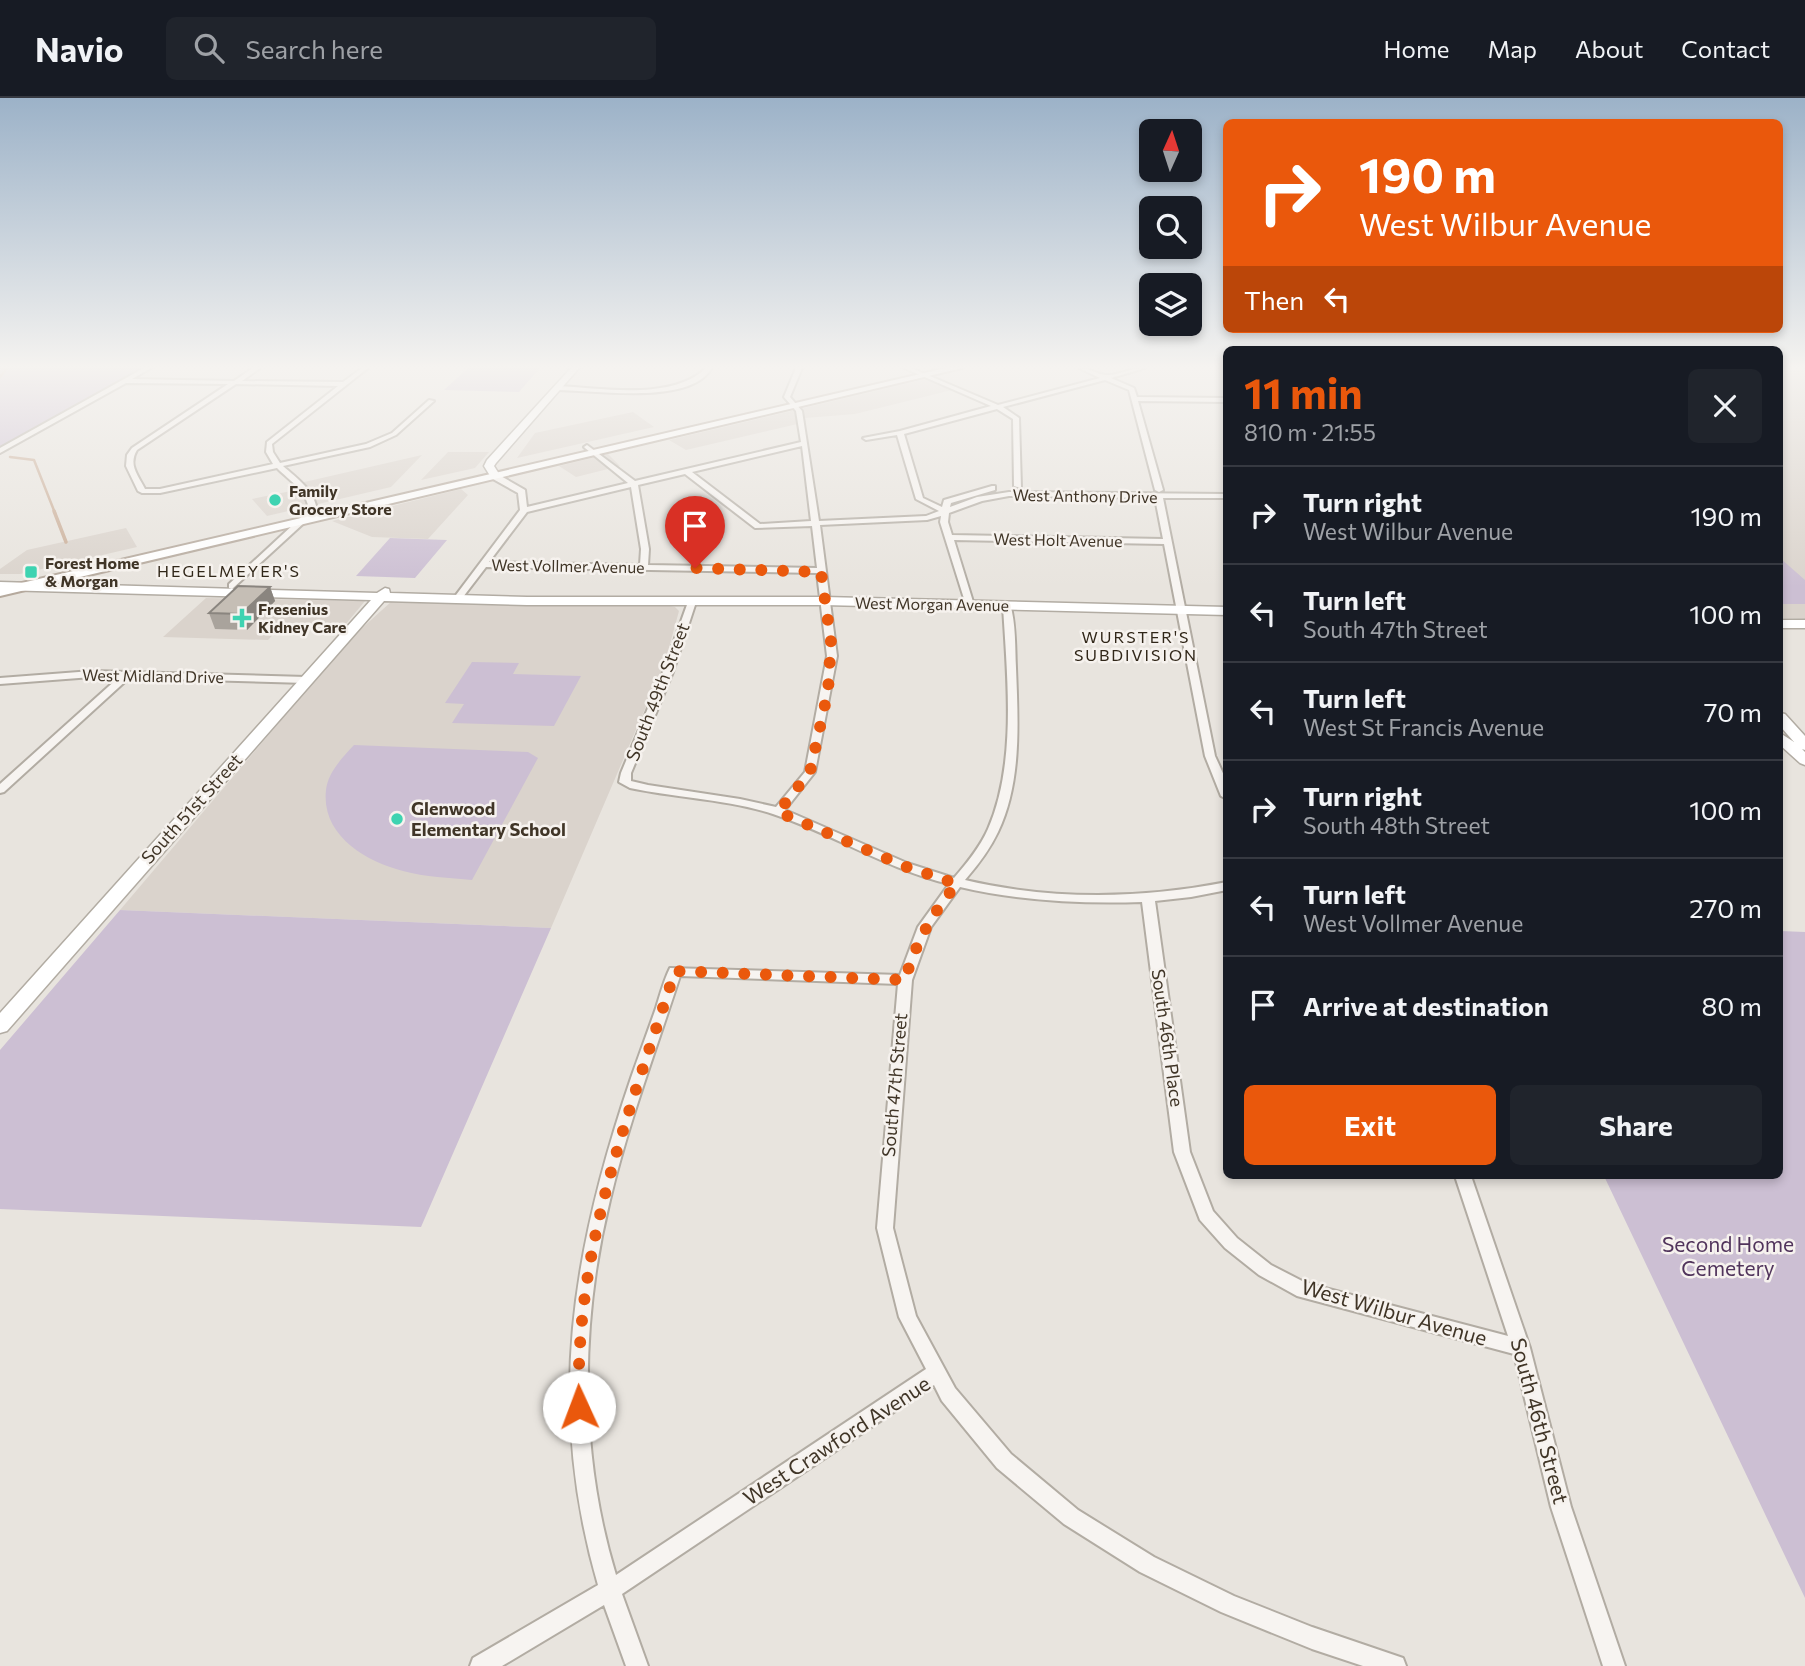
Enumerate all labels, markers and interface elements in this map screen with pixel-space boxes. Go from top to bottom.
search box [166,17,656,80]
text: Navio [35,28,124,69]
icon: search [190,29,228,67]
text: Search here [246,33,383,64]
text: Home [1384,34,1450,63]
text: Map [1488,34,1537,63]
text: About [1575,34,1643,63]
text: Contact [1681,34,1770,63]
north arrow [1139,119,1202,182]
map controls [1139,119,1202,336]
text: 190 m [1359,143,1496,203]
icon: right [1244,147,1335,238]
button: search [1139,196,1202,259]
text: West Wilbur Avenue [1359,203,1651,243]
button: layers [1139,273,1202,336]
icon: left [1318,280,1356,318]
text: Then [1244,284,1304,315]
text: 11 min [1244,366,1363,418]
button: close [1688,369,1762,443]
text: 810 m · 21:55 [1244,418,1376,446]
place label: Family Grocery Store [289,481,392,518]
street label: West Anthony Drive [1012,485,1158,506]
text: Turn right [1303,486,1422,517]
marker: Family Grocery Store [267,492,283,508]
pin [665,496,725,568]
icon: right [1244,496,1282,534]
text: 190 m [1690,500,1762,531]
icon: arrive [676,507,714,545]
text: West Wilbur Avenue [1303,517,1513,545]
street label: West Holt Avenue [993,529,1123,550]
place label: Forest Home & Morgan [45,553,140,590]
street label: West Vollmer Avenue [491,555,645,576]
district label: HEGELMEYER'S [157,561,301,580]
marker: Forest Home & Morgan [23,564,39,580]
text: Turn left [1303,584,1406,615]
street label: West Morgan Avenue [855,593,1009,614]
icon: left [1244,594,1282,632]
text: 100 m [1689,598,1762,629]
place label: Fresenius Kidney Care [258,599,346,636]
marker: Fresenius Kidney Care [232,608,252,628]
text: South 47th Street [1303,615,1488,643]
street label: South 49th Street [621,619,694,764]
district label: WURSTER'S SUBDIVISION [1074,627,1198,664]
street label: West Midland Drive [82,665,224,686]
text: Turn left [1303,682,1406,713]
icon: left [1244,692,1282,730]
text: 70 m [1704,696,1762,727]
text: West St Francis Avenue [1303,713,1544,741]
street label: South 51st Street [136,749,246,868]
text: Turn right [1303,780,1422,811]
icon: right [1244,790,1282,828]
text: 100 m [1689,794,1762,825]
place label: Glenwood Elementary School [411,797,566,840]
marker: Glenwood Elementary School [389,811,405,827]
text: South 48th Street [1303,811,1490,839]
text: Turn left [1303,878,1406,909]
icon: left [1244,888,1282,926]
text: 270 m [1689,892,1762,923]
text: West Vollmer Avenue [1303,909,1523,937]
street label: South 46th Place [1147,967,1189,1108]
icon: arrive [1244,986,1282,1024]
text: Arrive at destination [1303,990,1549,1021]
text: 80 m [1702,990,1762,1021]
street label: South 47th Street [877,1012,911,1158]
button: Exit [1244,1085,1496,1165]
button: Share [1510,1085,1762,1165]
park label: Second Home Cemetery [1662,1231,1794,1280]
street label: West Wilbur Avenue [1299,1273,1490,1350]
street label: South 46th Street [1506,1335,1575,1506]
position arrow [542,1370,616,1444]
street label: West Crawford Avenue [738,1370,934,1510]

